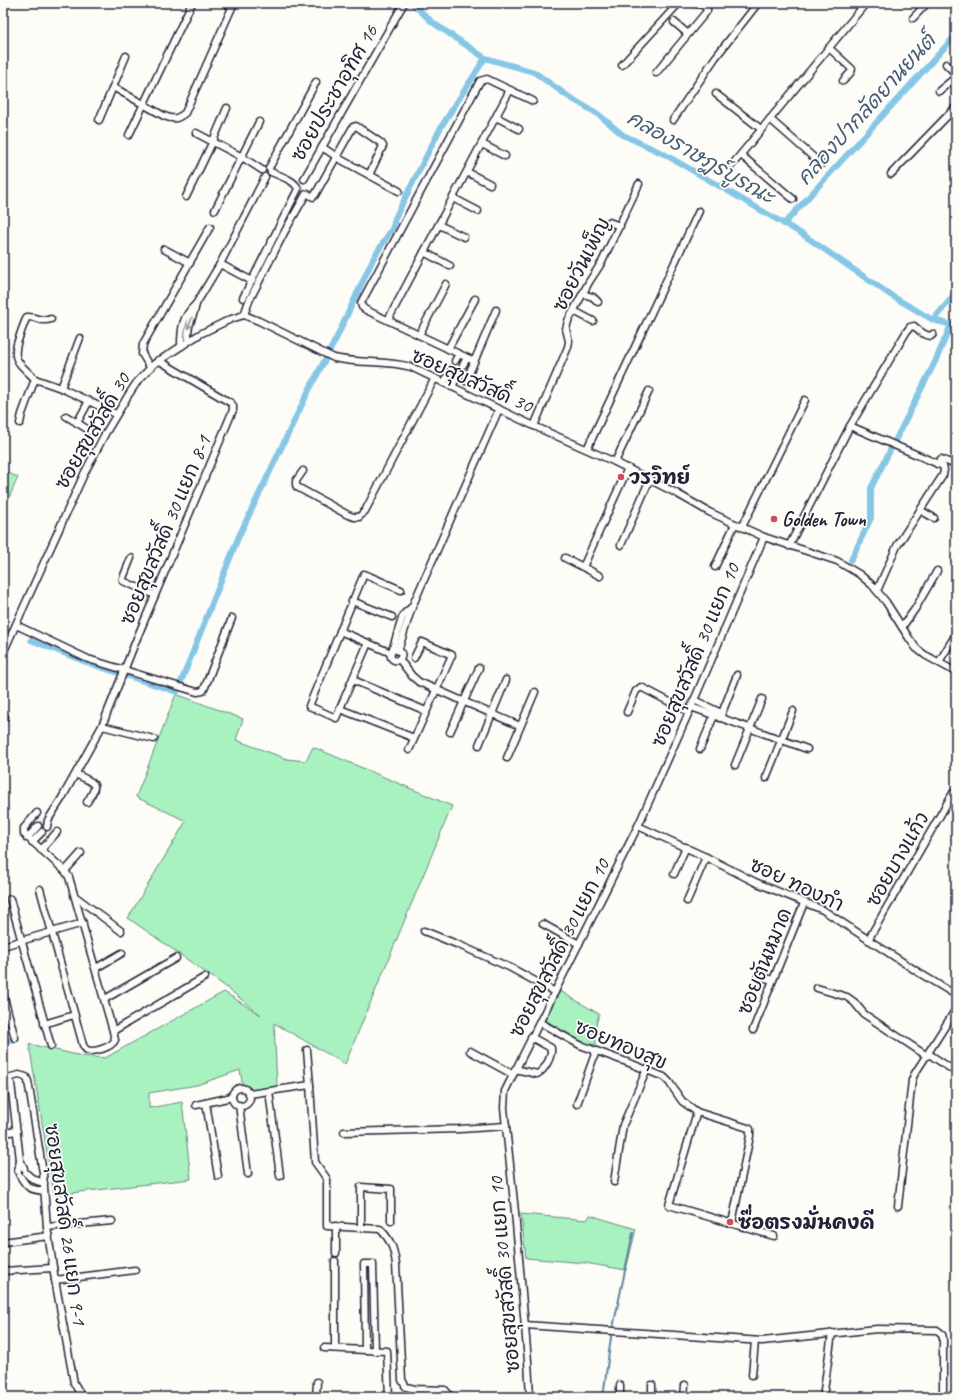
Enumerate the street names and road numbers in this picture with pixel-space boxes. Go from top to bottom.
street label: ซอยประชาอุทิศ 16 [285,20,387,167]
street label: ซอยวันเพ็ญ [546,213,616,315]
street label: ซอยสุขสวัสดิ์ 30 [406,337,541,422]
street label: ซอยสุขสวัสดิ์ 30 [44,364,139,495]
street label: ซอยสุขสวัสดิ์ 30 แยก 8-1 [109,428,220,630]
street label: ซอยสุขสวัสดิ์ 30 แยก 10 [640,556,749,752]
street label: ซอยบางแก้ว [859,807,935,911]
street label: ซอยสุขสวัสดิ์ 30 แยก 10 [498,850,619,1043]
street label: ซอย ทองภํา [746,851,848,917]
street label: ซอยตันหมาด [732,904,797,1018]
street label: ซอยทองสุข [570,1014,671,1078]
street label: ซอยสุขสวัสดิ์ 26 แยก 9-1 [36,1121,98,1328]
street label: ซอยสุขสวัสดิ์ 30 แยก 10 [477,1174,529,1375]

